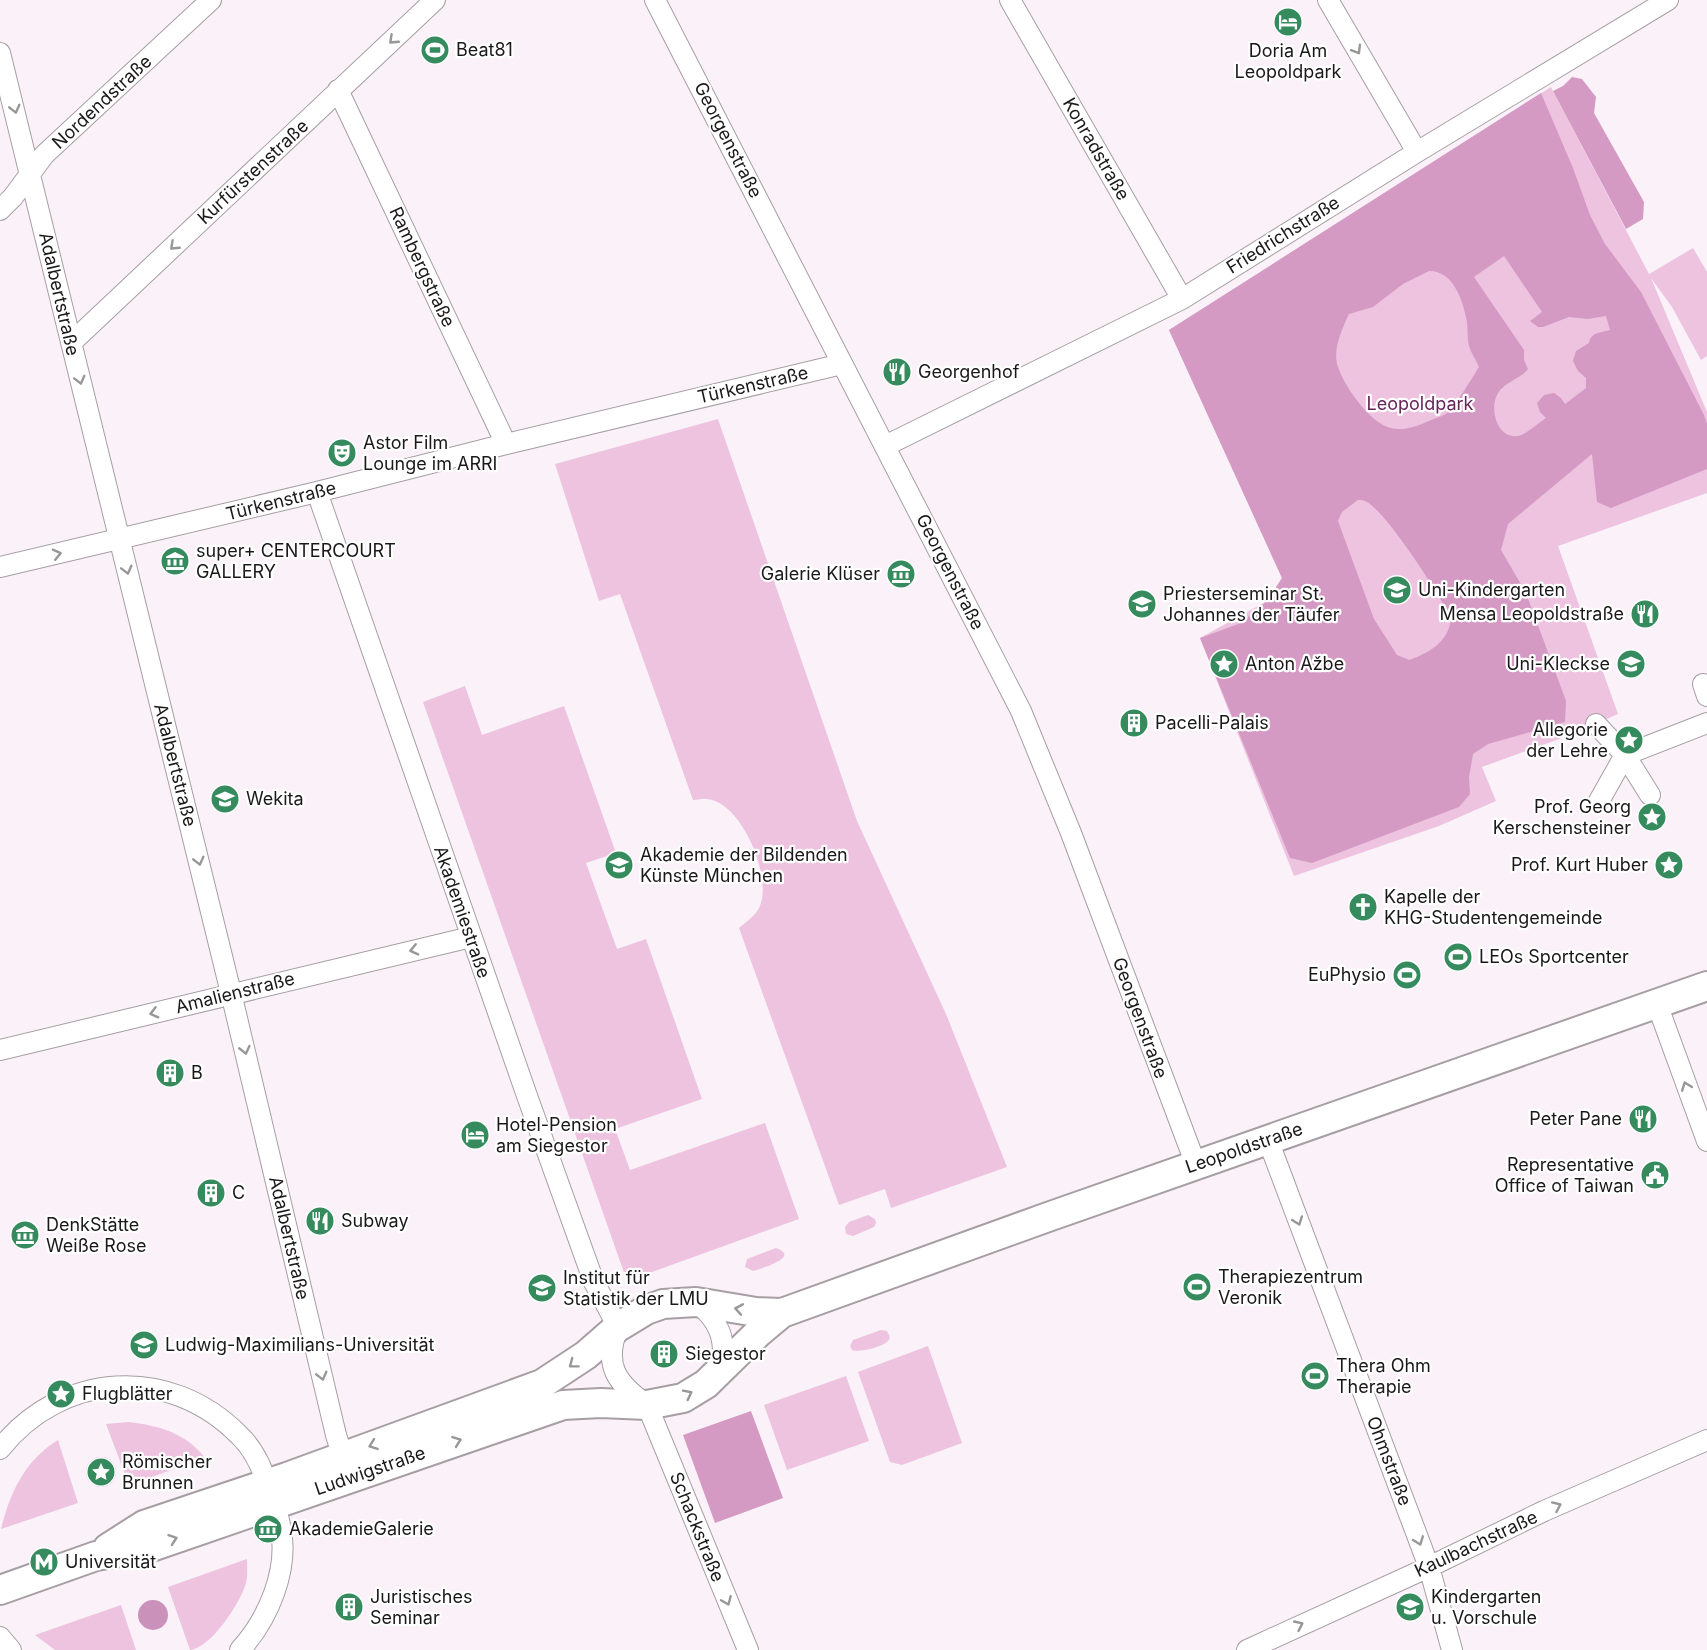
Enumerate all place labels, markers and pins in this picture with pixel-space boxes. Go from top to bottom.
hotel icon: Doria Am Leopoldpark [1272,6,1304,38]
sports icon: Beat81 [419,34,451,66]
place label: Beat81 [456,39,513,60]
place label: Doria Am Leopoldpark [1235,40,1342,82]
restaurant icon: Georgenhof [881,356,913,388]
place label: Georgenhof [918,361,1020,382]
place label: Astor Film Lounge im ARRI [363,432,497,474]
theatre icon: Astor Film Lounge im ARRI [326,437,358,469]
place label: super+ CENTERCOURT GALLERY [196,540,396,582]
museum icon: super+ CENTERCOURT GALLERY [159,545,191,577]
museum icon: Galerie Klüser [885,558,917,590]
place label: Galerie Klüser [761,563,880,584]
school or university icon: Uni-Kindergarten [1381,574,1413,606]
place label: Uni-Kindergarten [1418,579,1565,600]
place label: Priesterseminar St. Johannes der Täufer [1163,583,1340,625]
school or university icon: Priesterseminar St. Johannes der Täufer [1126,588,1158,620]
restaurant icon: Mensa Leopoldstraße [1629,598,1661,630]
place label: Mensa Leopoldstraße [1439,603,1624,624]
place icon: Anton Ažbe [1208,648,1240,680]
school or university icon: Uni-Kleckse [1615,648,1647,680]
place label: Anton Ažbe [1245,653,1344,674]
place label: Uni-Kleckse [1506,653,1610,674]
building icon: Pacelli-Palais [1118,707,1150,739]
place label: Pacelli-Palais [1155,712,1269,733]
place label: Allegorie der Lehre [1526,719,1608,761]
place icon: Allegorie der Lehre [1613,724,1645,756]
school or university icon: Wekita [209,783,241,815]
place label: Wekita [246,788,304,809]
place label: Prof. Georg Kerschensteiner [1493,796,1631,838]
place icon: Prof. Georg Kerschensteiner [1636,801,1668,833]
place label: Akademie der Bildenden Künste München [640,844,848,886]
school or university icon: Akademie der Bildenden Künste München [603,849,635,881]
place icon: Prof. Kurt Huber [1653,849,1685,881]
place label: Prof. Kurt Huber [1511,854,1648,875]
place label: Kapelle der KHG-Studentengemeinde [1384,886,1603,928]
church icon: Kapelle der KHG-Studentengemeinde [1347,891,1379,923]
sports icon: LEOs Sportcenter [1442,941,1474,973]
place label: LEOs Sportcenter [1479,946,1629,967]
sports icon: EuPhysio [1391,959,1423,991]
place label: EuPhysio [1308,964,1386,985]
building icon: B [154,1057,186,1089]
place label: B [191,1062,203,1083]
restaurant icon: Peter Pane [1627,1103,1659,1135]
place label: Peter Pane [1529,1108,1622,1129]
place label: Hotel-Pension am Siegestor [496,1114,617,1156]
hotel icon: Hotel-Pension am Siegestor [459,1119,491,1151]
place label: Representative Office of Taiwan [1495,1154,1634,1196]
public building icon: Representative Office of Taiwan [1639,1159,1671,1191]
building icon: C [195,1177,227,1209]
place label: C [232,1182,245,1203]
restaurant icon: Subway [304,1205,336,1237]
place label: Subway [341,1210,409,1231]
place label: DenkStätte Weiße Rose [46,1214,146,1256]
museum icon: DenkStätte Weiße Rose [9,1219,41,1251]
place label: Therapiezentrum Veronik [1218,1266,1363,1308]
place label: Institut für Statistik der LMU [563,1267,709,1309]
sports icon: Therapiezentrum Veronik [1181,1271,1213,1303]
school or university icon: Institut für Statistik der LMU [526,1272,558,1304]
school or university icon: Ludwig-Maximilians-Universität [128,1329,160,1361]
place label: Ludwig-Maximilians-Universität [165,1334,435,1355]
building icon: Siegestor [648,1338,680,1370]
place label: Siegestor [685,1343,766,1364]
place label: Thera Ohm Therapie [1336,1355,1431,1397]
sports icon: Thera Ohm Therapie [1299,1360,1331,1392]
place icon: Flugblätter [45,1378,77,1410]
place label: Flugblätter [82,1383,173,1404]
place label: Römischer Brunnen [122,1451,212,1493]
place icon: Römischer Brunnen [85,1456,117,1488]
museum icon: AkademieGalerie [252,1513,284,1545]
place label: AkademieGalerie [289,1518,434,1539]
metro station icon: Universität [28,1546,60,1578]
place label: Universität [65,1551,156,1572]
place label: Juristisches Seminar [370,1586,473,1628]
place label: Kindergarten u. Vorschule [1431,1586,1541,1628]
building icon: Juristisches Seminar [333,1591,365,1623]
school or university icon: Kindergarten u. Vorschule [1394,1591,1426,1623]

